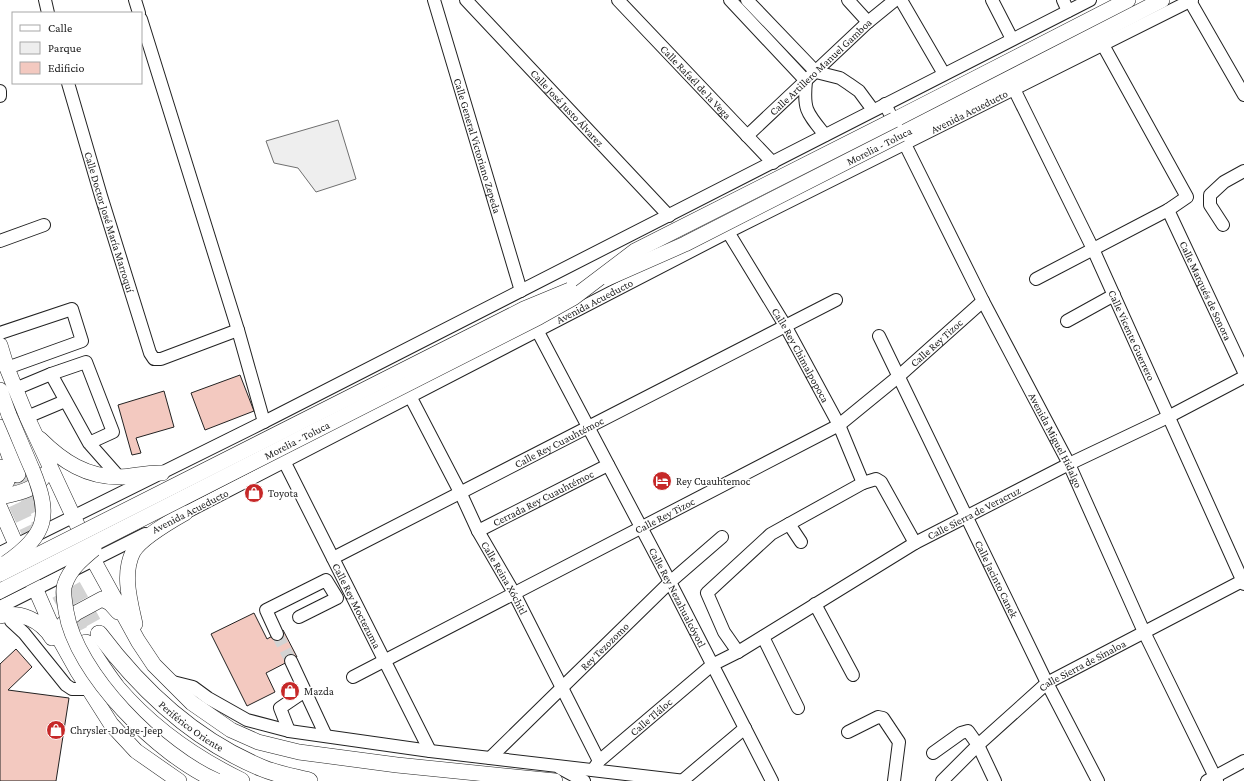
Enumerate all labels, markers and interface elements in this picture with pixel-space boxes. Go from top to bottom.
legend [12,12,142,84]
street label: Calle Artillero Manuel Gamboa [767,16,874,118]
text: Calle [48,21,72,35]
text: Parque [48,41,81,55]
street label: Calle Rafaél de la Vega [658,43,734,121]
text: Edificio [48,61,85,75]
street label: Calle José Justo Álvarez [528,67,607,149]
street label: Calle General Victoriano Zepeda [452,77,503,215]
street label: Avenida Acueducto [929,87,1010,136]
street label: Morelia - Toluca [844,124,914,168]
street label: Calle Doctor José María Marroquí [82,150,137,295]
street label: Calle Marqués de Sonora [1177,239,1234,342]
street label: Avenida Acueducto [554,276,635,326]
street label: Calle Vicente Guerrero [1106,288,1158,383]
street label: Calle Rey Chimalpopoca [770,305,832,405]
street label: Calle Rey Tizoc [908,316,965,369]
street label: Avenida Miguel Hidalgo [1026,390,1085,490]
street label: Calle Rey Cuauhtémoc [512,414,606,470]
street label: Morelia - Toluca [262,419,331,462]
street label: Cerrada Rey Cuauhtémoc [491,467,596,529]
hotel icon: Rey Cuauhtemoc [651,470,673,492]
place label: Rey Cuauhtemoc [676,475,751,488]
shop icon: Toyota [243,482,265,504]
street label: Calle Sierra de Veracruz [925,484,1023,542]
street label: Avenida Acueducto [150,486,231,535]
place label: Toyota [268,487,298,500]
street label: Calle Rey Tizoc [633,495,697,536]
street label: Calle Jacinto Canek [973,538,1021,620]
street label: Calle Reina Xóchitl [479,539,530,617]
street label: Calle Rey Nezahualcóyotl [647,545,708,649]
street label: Calle Rey Moctezuma [330,561,383,650]
street label: Rey Tezozomo [578,619,631,672]
street label: Calle Sierra de Sinaloa [1036,637,1128,694]
shop icon: Mazda [279,680,301,702]
place label: Mazda [304,685,334,697]
street label: Calle Tláloc [628,695,675,738]
street label: Periférico Oriente [157,698,226,754]
shop icon: Chrysler-Dodge-Jeep [45,719,67,741]
place label: Chrysler-Dodge-Jeep [70,724,163,737]

